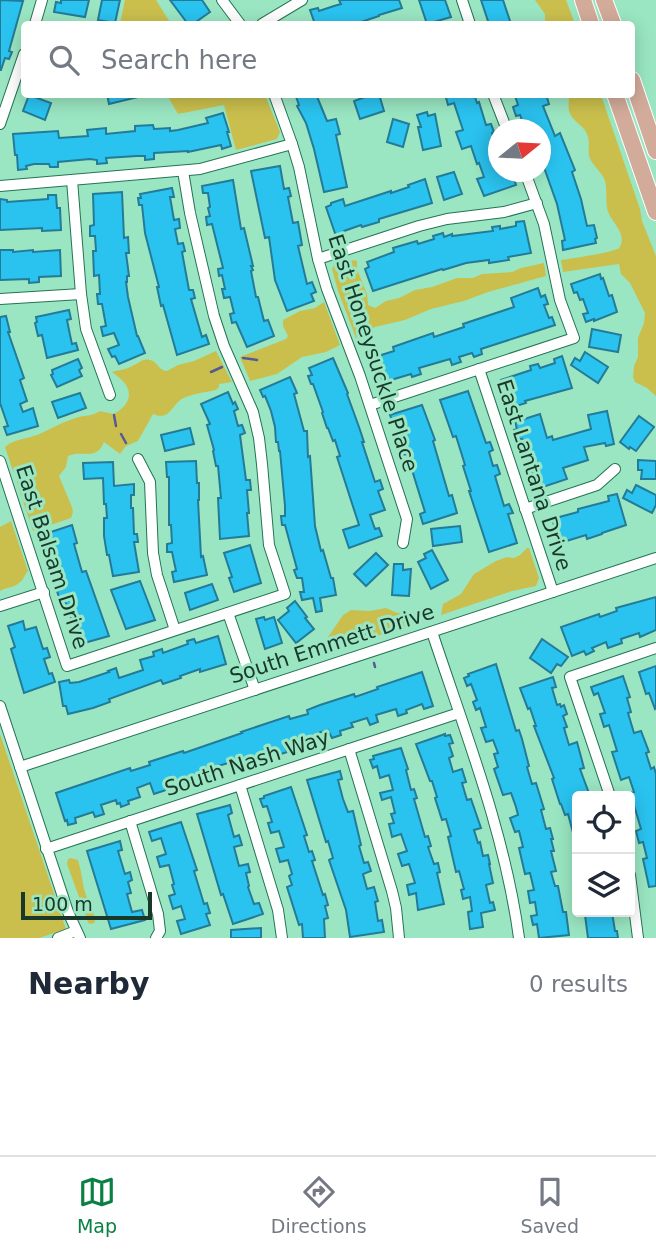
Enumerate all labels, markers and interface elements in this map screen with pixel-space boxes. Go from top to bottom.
search box [21,21,635,98]
icon: search [45,41,83,79]
text: Search here [101,45,257,75]
north arrow [488,119,551,182]
street label: East Honeysuckle Place [323,231,423,475]
street label: East Lantana Drive [492,376,576,574]
street label: East Balsam Drive [11,462,93,652]
street label: South Emmett Drive [227,600,437,688]
street label: South Nash Way [162,725,332,801]
map controls [572,791,635,917]
button: locate [572,791,635,854]
button: layers [572,854,635,917]
scale bar [21,889,152,921]
text: 100 m [32,893,93,915]
text: Nearby [28,966,150,1001]
text: 0 results [529,971,628,997]
tab: Map [77,1173,117,1237]
tab: Directions [271,1173,367,1237]
tab: Saved [520,1173,579,1237]

